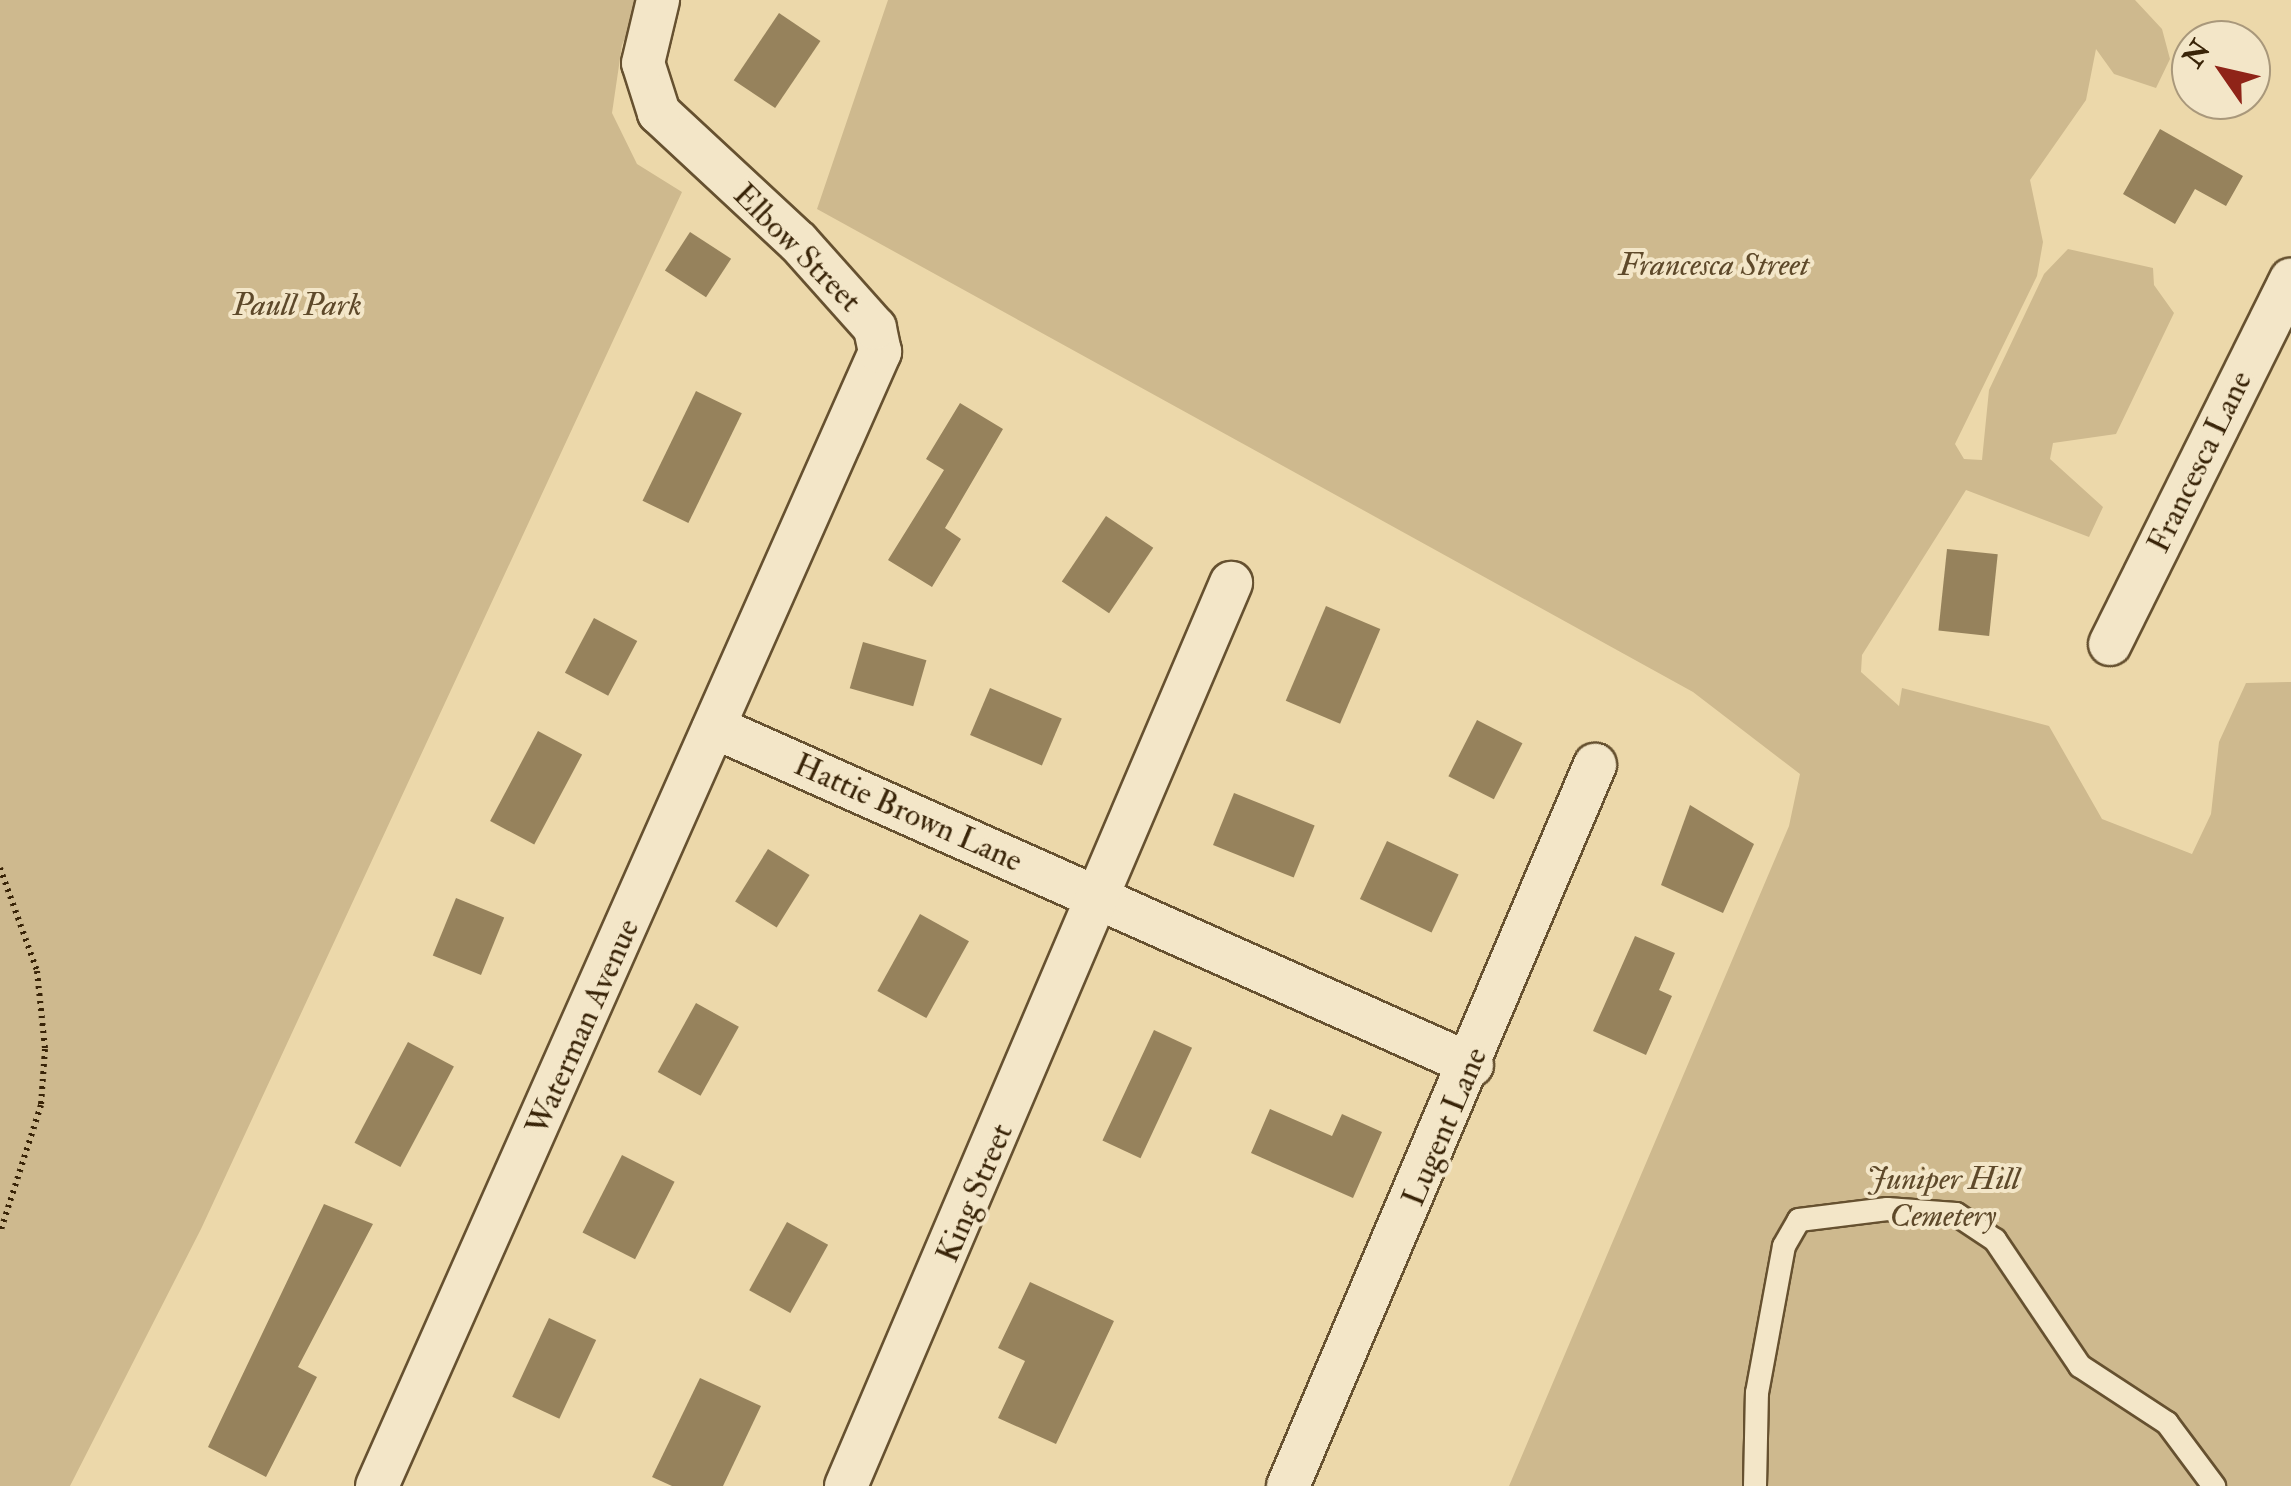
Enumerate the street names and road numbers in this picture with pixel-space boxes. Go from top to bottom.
street label: Elbow Street [725,176,869,320]
street label: Francesca Lane [2140,365,2260,559]
street label: Hattie Brown Lane [788,746,1028,880]
street label: Waterman Avenue [518,913,648,1141]
street label: Lugent Lane [1394,1042,1496,1212]
street label: King Street [929,1118,1021,1268]

